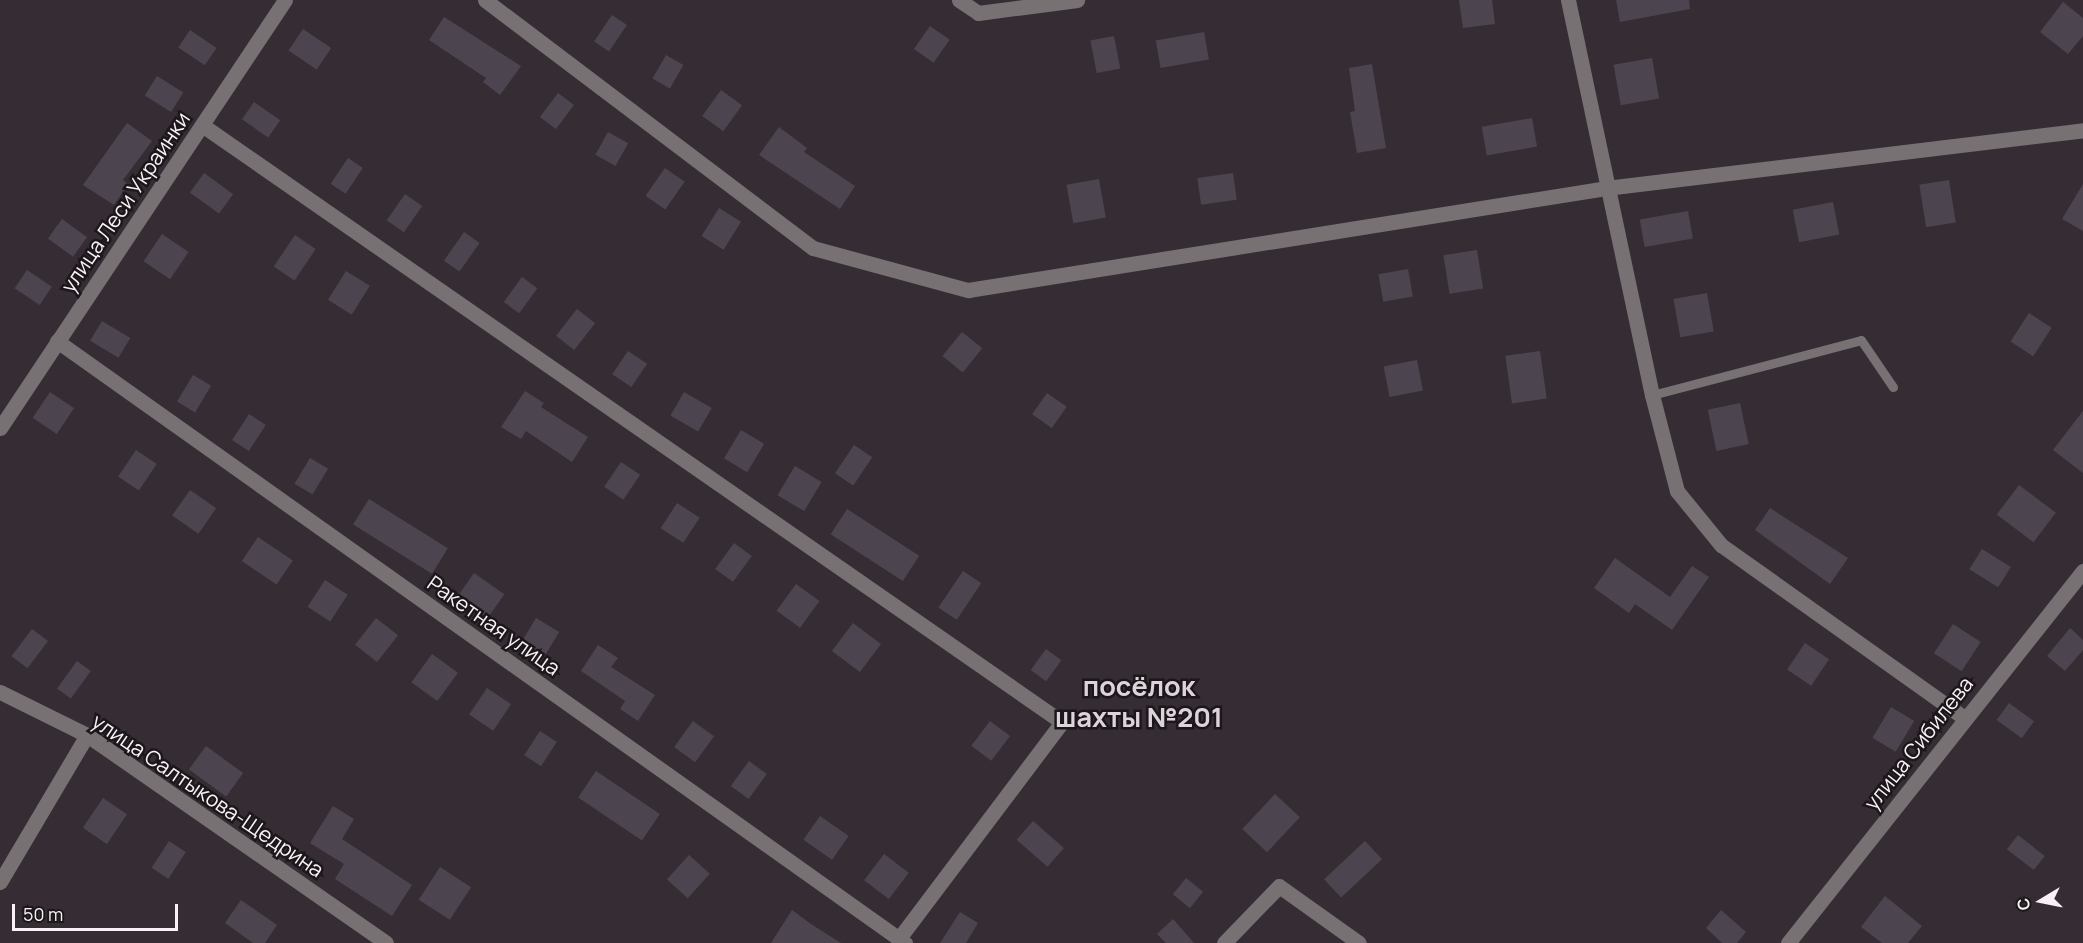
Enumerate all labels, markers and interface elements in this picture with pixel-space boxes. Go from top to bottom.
street label: улица Леси Украинки [55,107,195,297]
street label: Ракетная улица [423,570,565,680]
district label: посёлок шахты №201 [1055,669,1223,732]
street label: улица Сибилева [1858,671,1978,815]
street label: улица Салтыкова-Щедрина [87,708,329,882]
north arrow [2011,871,2071,931]
scale bar [15,892,182,930]
text: С [2011,896,2035,912]
text: 50 m [23,902,63,926]

